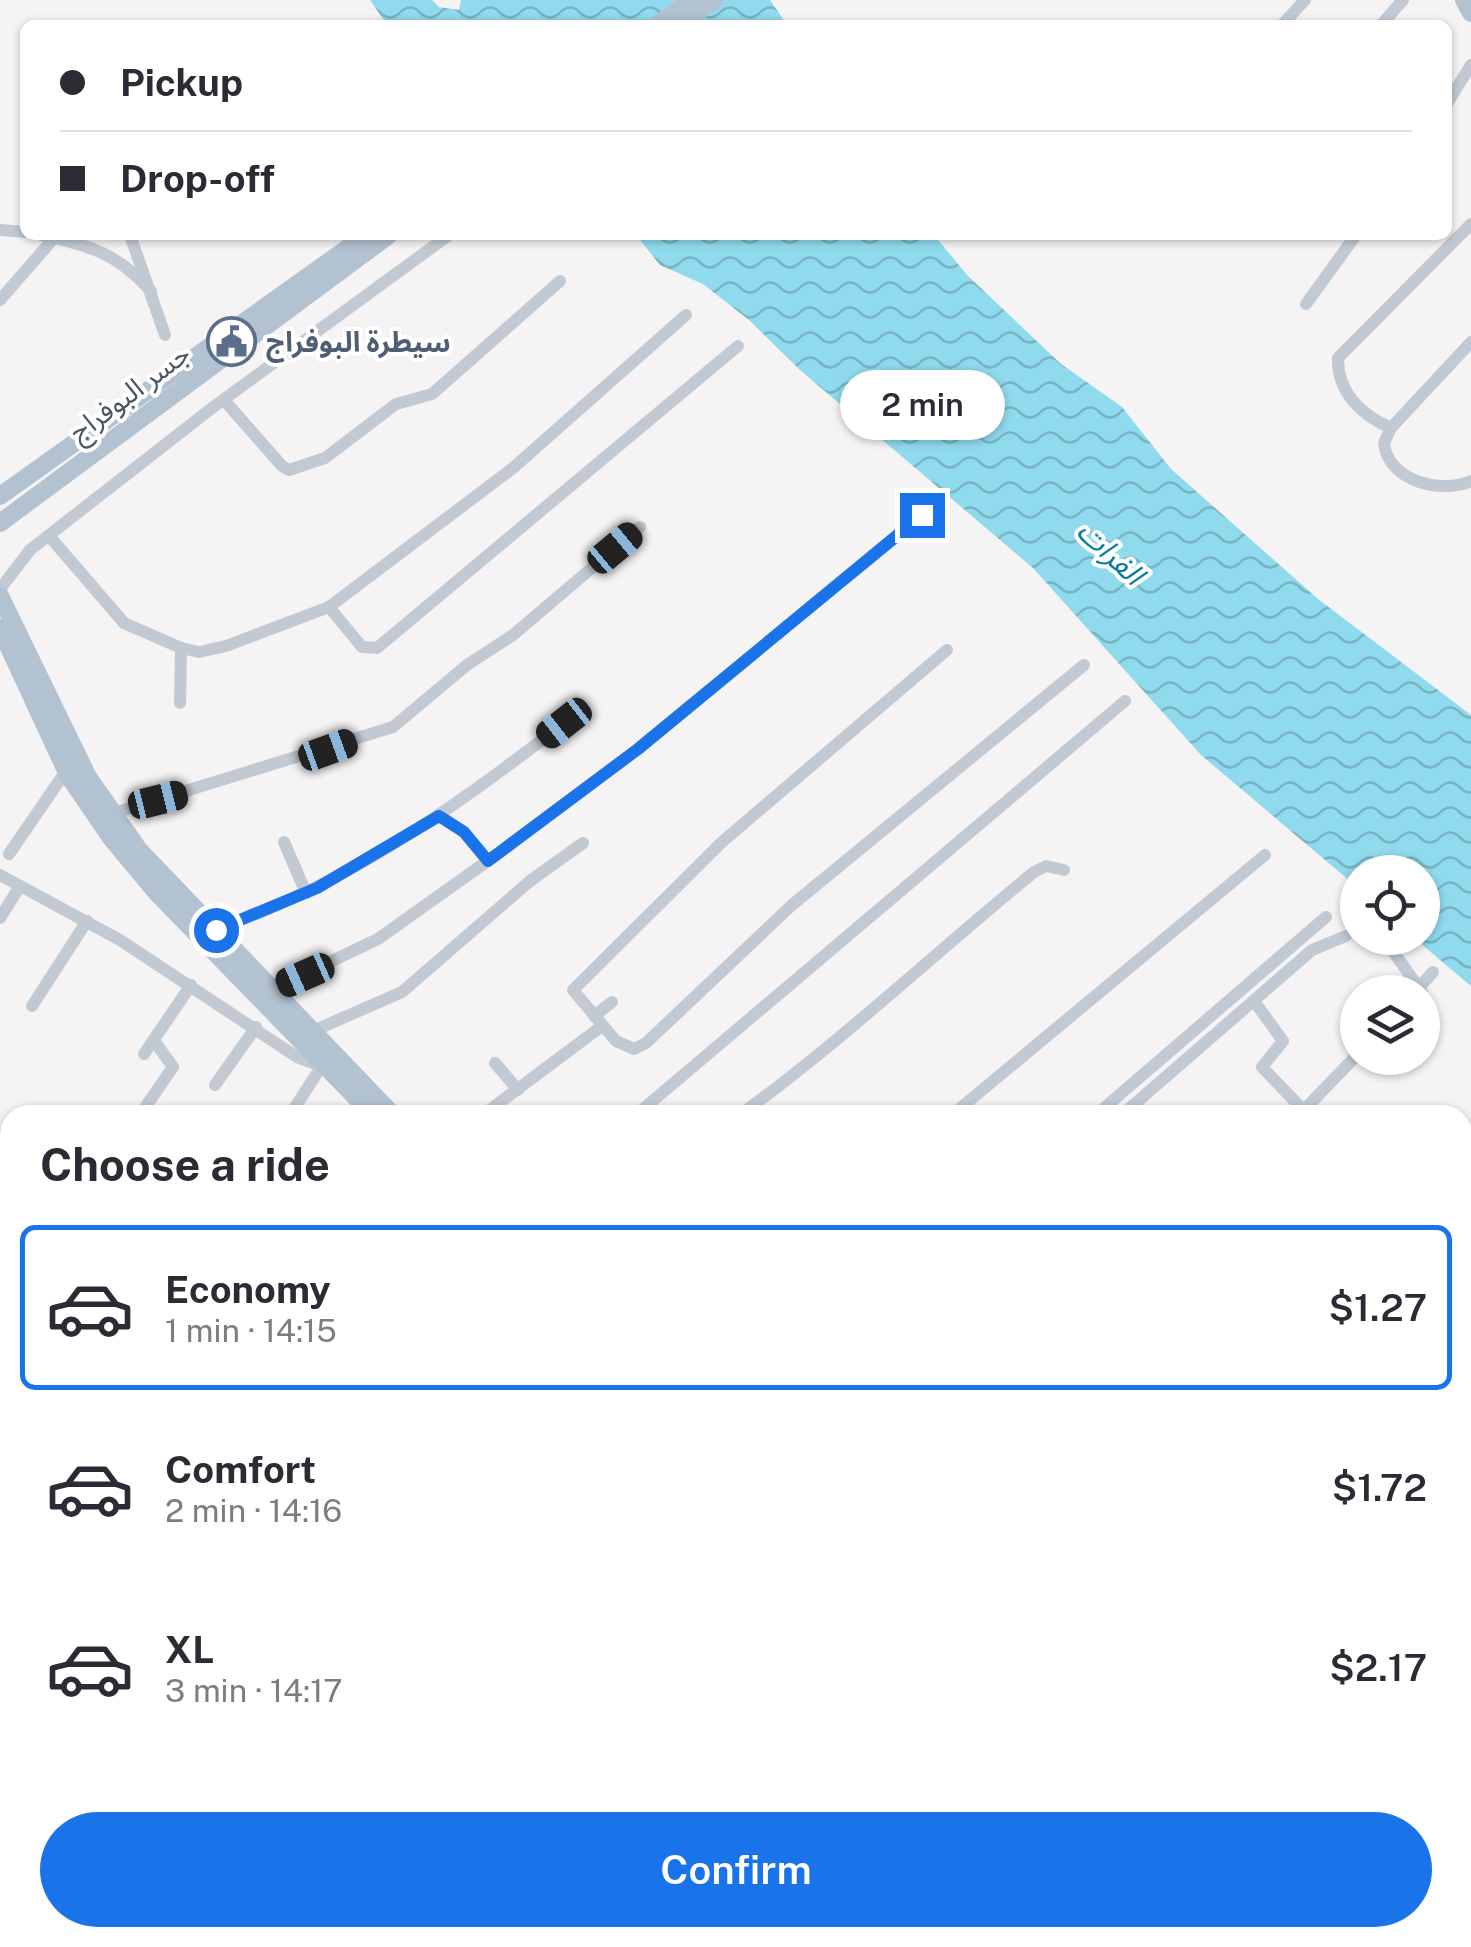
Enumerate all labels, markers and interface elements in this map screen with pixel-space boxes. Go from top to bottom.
text: Pickup [120,60,243,105]
text: Drop-off [120,156,275,201]
public building icon: سيطرة البوفراج [205,315,257,367]
place label: سيطرة البوفراج [266,325,451,363]
street label: جسر البوفراج [62,336,199,452]
callout: 2 min [840,370,1004,440]
text: 2 min [881,386,964,423]
route end [900,493,945,538]
water label: الفرات [1070,512,1154,594]
car [582,517,648,579]
car [531,693,597,753]
car [295,726,361,774]
car [125,778,191,822]
map controls [1340,855,1440,1075]
button: locate [1340,855,1440,955]
route start [194,908,239,953]
car [271,949,339,1001]
button: layers [1340,975,1440,1075]
text: Choose a ride [40,1138,330,1191]
icon: car [45,1263,135,1353]
text: Economy [165,1267,331,1312]
text: $1.27 [1329,1285,1427,1330]
text: 1 min · 14:15 [165,1312,337,1349]
icon: car [45,1443,135,1533]
text: Comfort [165,1447,316,1492]
text: $1.72 [1332,1465,1427,1510]
text: 2 min · 14:16 [165,1492,342,1529]
icon: car [45,1623,135,1713]
text: XL [165,1627,214,1672]
text: $2.17 [1329,1645,1427,1690]
text: 3 min · 14:17 [165,1672,343,1709]
button: Confirm [40,1812,1432,1927]

